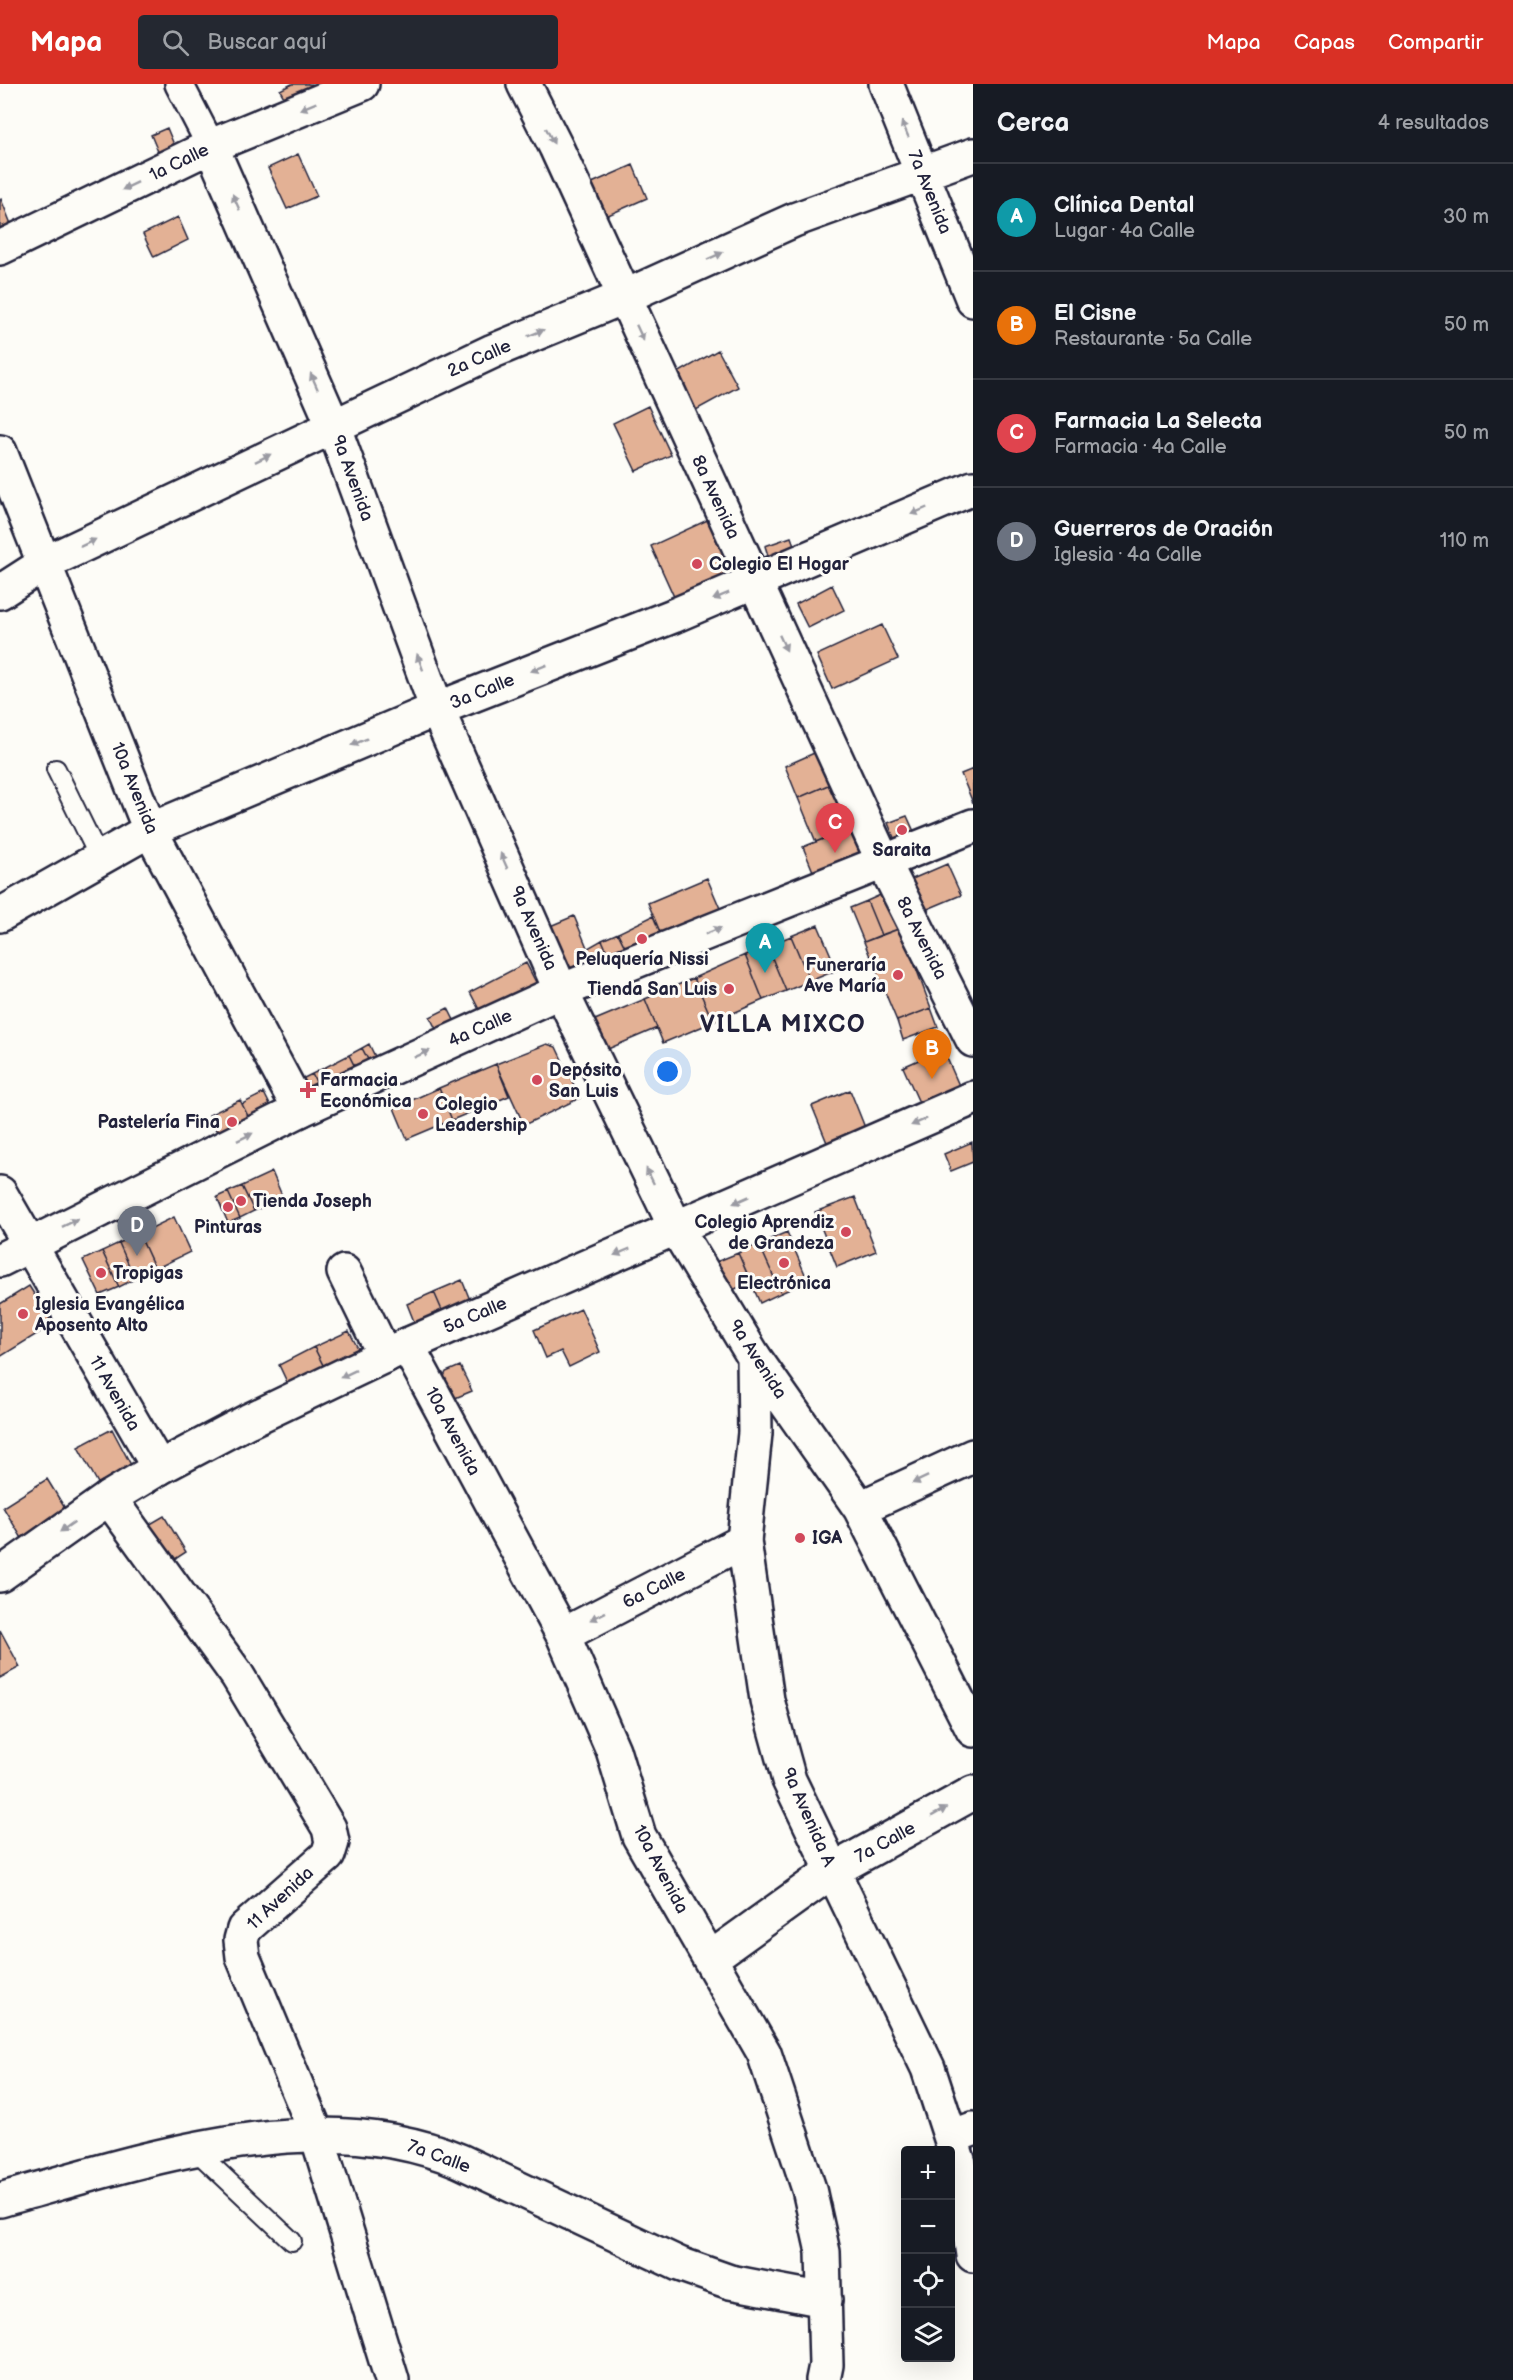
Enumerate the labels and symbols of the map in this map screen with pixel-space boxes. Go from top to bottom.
one-way arrow [299,102,317,111]
one-way arrow [900,120,909,138]
one-way arrow [545,127,555,145]
street label: 1a Calle [146,139,213,186]
street label: 7a Avenida [903,147,956,237]
one-way arrow [122,181,139,190]
one-way arrow [231,193,241,211]
one-way arrow [706,251,724,261]
one-way arrow [636,324,645,341]
one-way arrow [527,328,545,337]
street label: 2a Calle [444,335,514,382]
one-way arrow [309,372,318,390]
street label: 9a Avenida [327,432,378,524]
street label: 8a Avenida [687,452,744,542]
one-way arrow [255,454,272,463]
one-way arrow [911,506,928,515]
one-way arrow [79,539,96,548]
place label: Colegio El Hogar [709,554,850,575]
marker: Colegio El Hogar [690,557,704,571]
one-way arrow [712,592,730,601]
one-way arrow [779,635,788,652]
one-way arrow [414,653,424,671]
one-way arrow [530,663,548,673]
street label: 3a Calle [447,669,518,714]
one-way arrow [350,737,368,747]
street label: 10a Avenida [107,739,162,837]
pin: C [816,804,854,853]
marker: Saraita [895,823,909,837]
place label: Saraita [873,840,931,861]
one-way arrow [499,851,509,869]
street label: 9a Avenida [506,883,561,974]
street label: 8a Avenida [892,893,951,983]
pin: A [746,924,784,973]
one-way arrow [704,926,722,935]
marker: Peluquería Nissi [635,932,649,946]
place label: Peluquería Nissi [575,949,709,970]
place label: Funeraría Ave María [803,955,886,997]
marker: Funeraría Ave María [891,968,905,982]
place label: Tienda San Luis [587,979,717,1000]
marker: Tienda San Luis [722,982,736,996]
street label: 4a Calle [445,1005,516,1052]
district label: VILLA MIXCO [700,1010,866,1039]
pin: B [912,1030,952,1079]
one-way arrow [413,1050,430,1059]
your location [653,1057,682,1086]
place label: Depósito San Luis [549,1060,622,1102]
place label: Farmacia Económica [320,1070,412,1112]
marker: Depósito San Luis [530,1073,544,1087]
marker: Farmacia Económica [301,1083,315,1097]
place label: Colegio Leadership [435,1094,527,1136]
marker: Colegio Leadership [416,1107,430,1121]
place label: Pastelería Fina [98,1112,220,1133]
marker: Pastelería Fina [225,1115,239,1129]
one-way arrow [910,1117,928,1127]
one-way arrow [236,1132,254,1142]
one-way arrow [646,1167,655,1184]
place label: Tienda Joseph [253,1191,372,1212]
marker: Tienda Joseph [234,1194,248,1208]
one-way arrow [731,1195,749,1205]
marker: Pinturas [221,1200,235,1214]
pin: D [118,1206,156,1256]
place label: Colegio Aprendiz de Grandeza [694,1212,834,1254]
place label: Pinturas [194,1217,262,1238]
one-way arrow [62,1218,79,1228]
marker: Colegio Aprendiz de Grandeza [839,1225,853,1239]
one-way arrow [614,1247,631,1256]
marker: Electrónica [777,1256,791,1270]
place label: Tropigas [113,1263,183,1284]
marker: Tropigas [94,1266,108,1280]
place label: Electrónica [737,1273,831,1294]
street label: 5a Calle [440,1293,510,1338]
place label: Iglesia Evangélica Aposento Alto [34,1294,185,1336]
marker: Iglesia Evangélica Aposento Alto [16,1307,30,1321]
street label: 9a Avenida [724,1316,791,1403]
street label: 11 Avenida [85,1352,144,1435]
one-way arrow [340,1369,357,1379]
street label: 10a Avenida [420,1383,485,1479]
one-way arrow [911,1476,928,1485]
one-way arrow [60,1521,76,1533]
place label: IGA [812,1528,843,1549]
marker: IGA [793,1531,807,1545]
street label: 6a Calle [619,1564,689,1613]
one-way arrow [590,1612,607,1621]
street label: 9a Avenida A [777,1765,840,1870]
one-way arrow [930,1807,947,1817]
street label: 7a Calle [852,1817,919,1867]
street label: 10a Avenida [628,1821,693,1917]
street label: 11 Avenida [243,1862,318,1934]
street label: 7a Calle [404,2135,473,2178]

